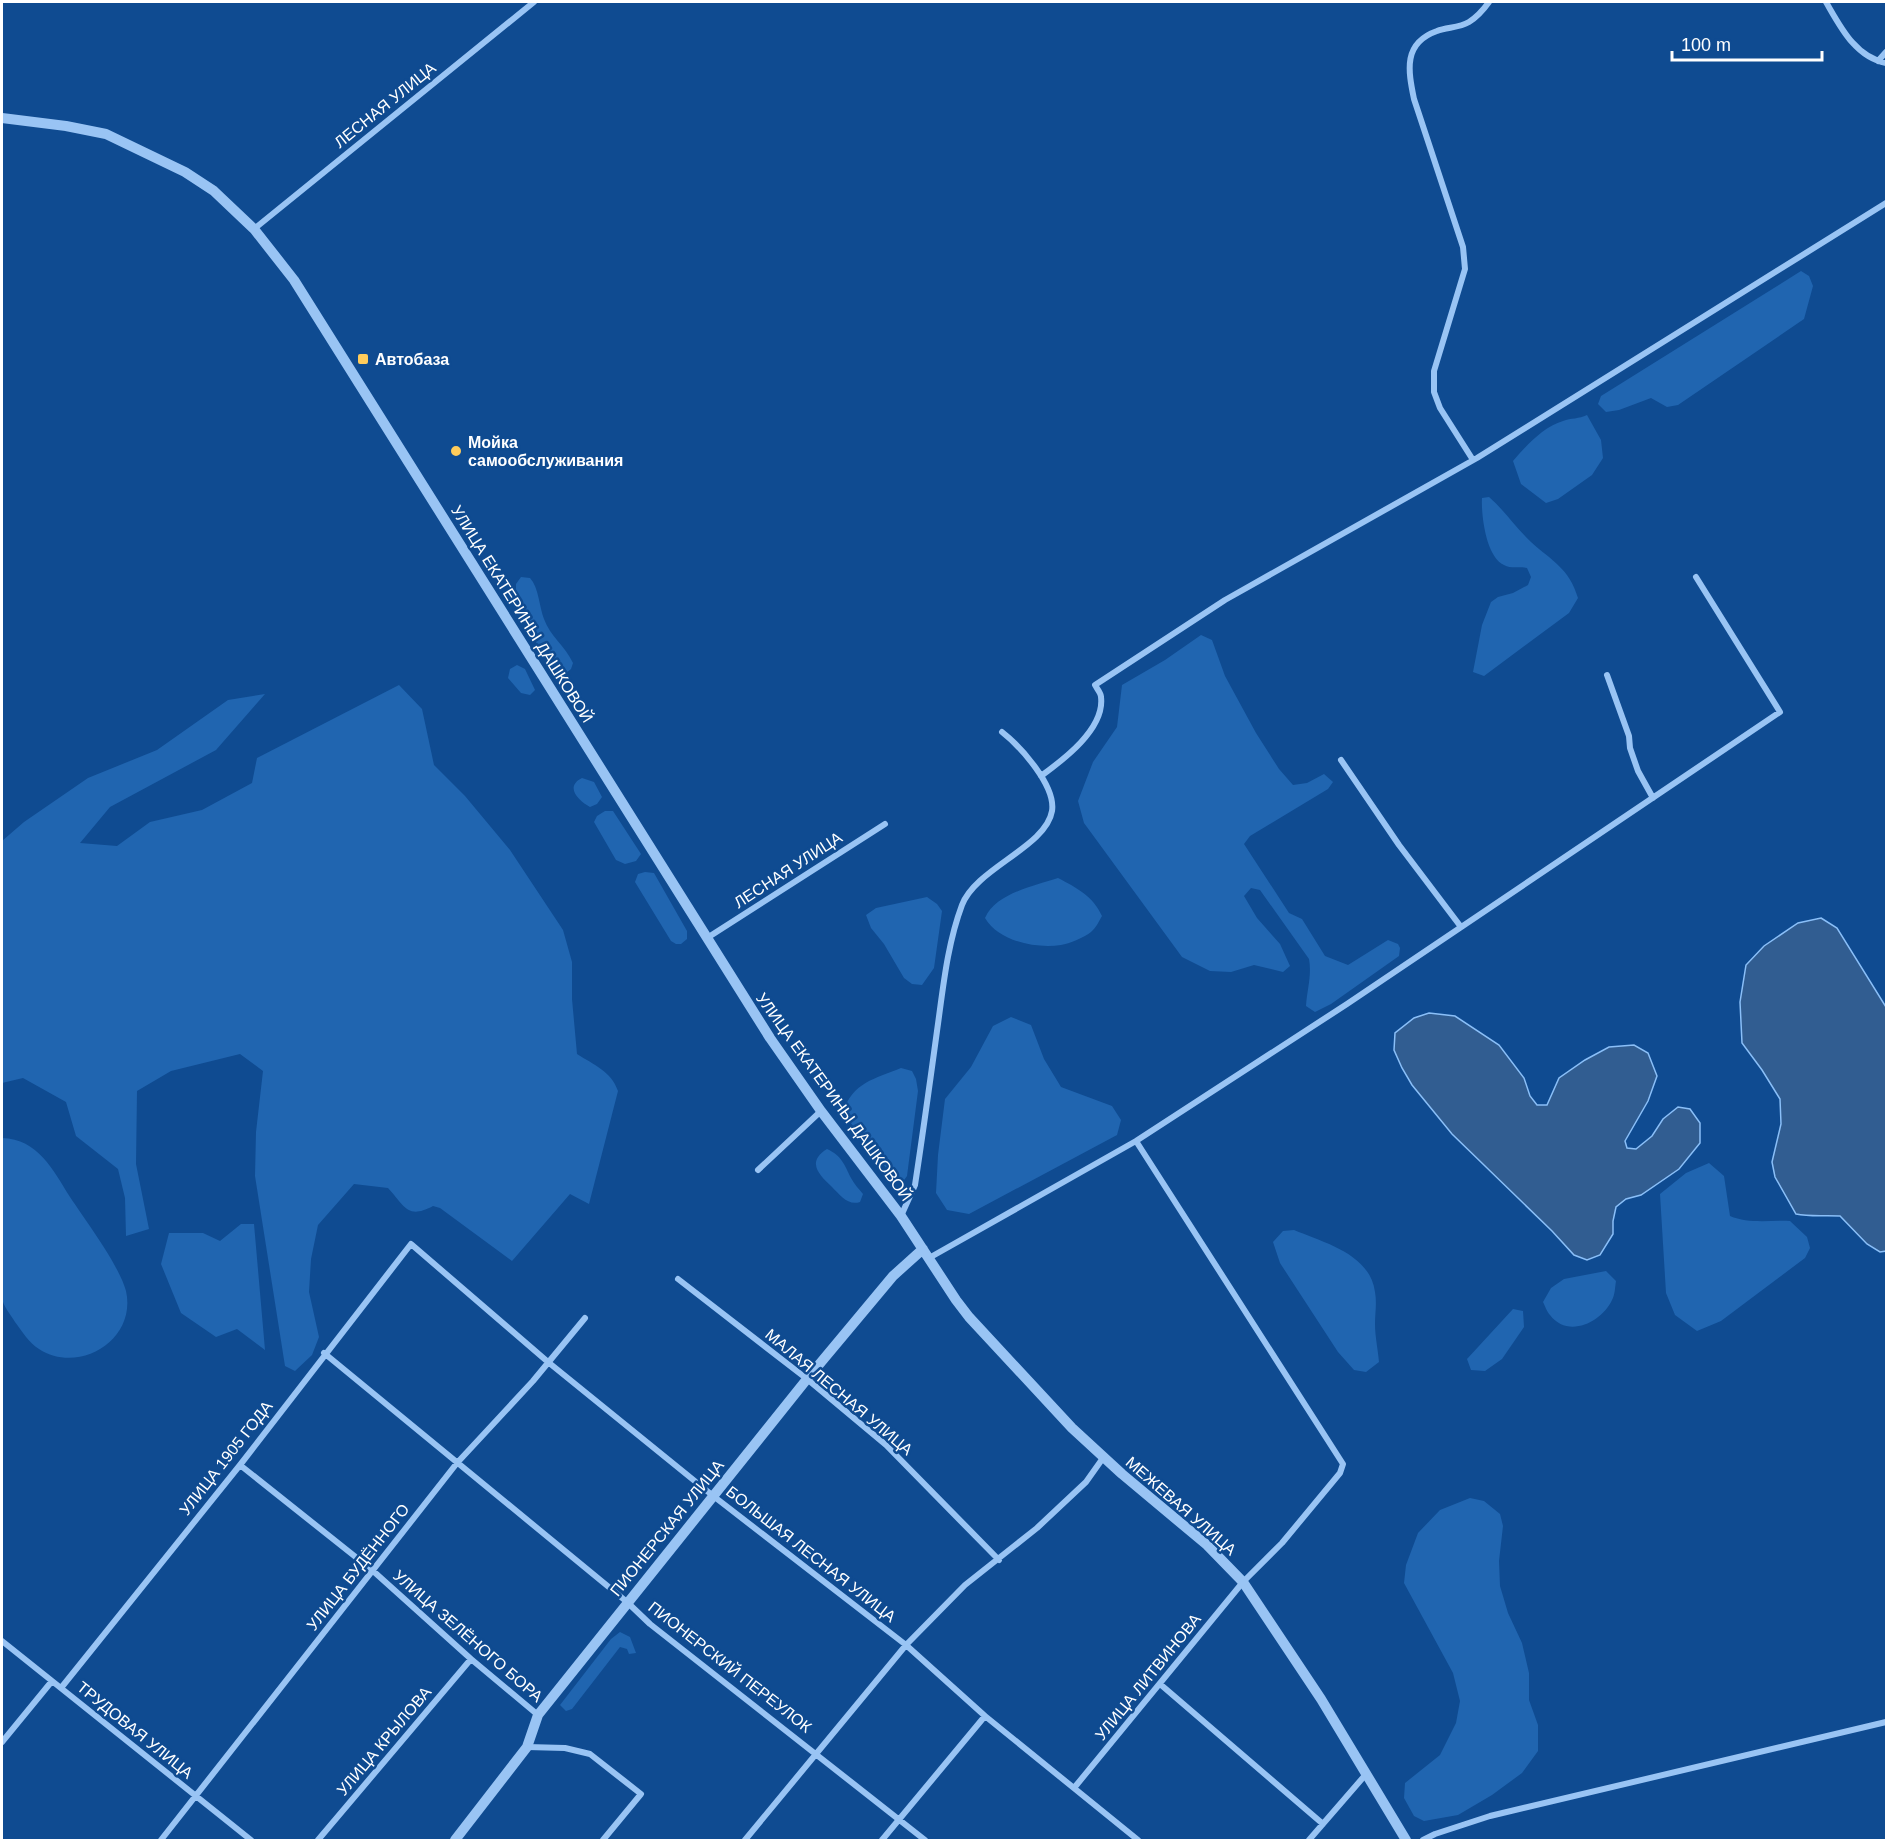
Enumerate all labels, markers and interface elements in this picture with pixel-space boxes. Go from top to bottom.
scale bar [1672,24,1822,62]
text: 100 m [1681,35,1731,55]
street label: ЛЕСНАЯ УЛИЦА [331,59,439,151]
place label: Автобаза [375,351,449,368]
marker: Автобаза [356,352,370,366]
place label: Мойка самообслуживания [468,434,623,469]
marker: Мойка самообслуживания [449,444,463,458]
street label: УЛИЦА ЕКАТЕРИНЫ ДАШКОВОЙ [448,502,597,726]
street label: ЛЕСНАЯ УЛИЦА [731,829,845,911]
street label: УЛИЦА ЕКАТЕРИНЫ ДАШКОВОЙ [753,989,916,1204]
street label: МАЛАЯ ЛЕСНАЯ УЛИЦА [762,1326,916,1459]
street label: УЛИЦА 1905 ГОДА [176,1397,276,1518]
street label: МЕЖЕВАЯ УЛИЦА [1122,1454,1240,1559]
street label: ПИОНЕРСКАЯ УЛИЦА [607,1456,727,1599]
street label: БОЛЬШАЯ ЛЕСНАЯ УЛИЦА [723,1483,899,1626]
street label: УЛИЦА БУДЁННОГО [303,1501,413,1633]
street label: УЛИЦА ЗЕЛЁНОГО БОРА [390,1567,546,1706]
street label: ПИОНЕРСКИЙ ПЕРЕУЛОК [645,1597,816,1736]
street label: УЛИЦА ЛИТВИНОВА [1092,1610,1204,1743]
street label: ТРУДОВАЯ УЛИЦА [74,1678,196,1782]
street label: УЛИЦА КРЫЛОВА [334,1683,435,1799]

